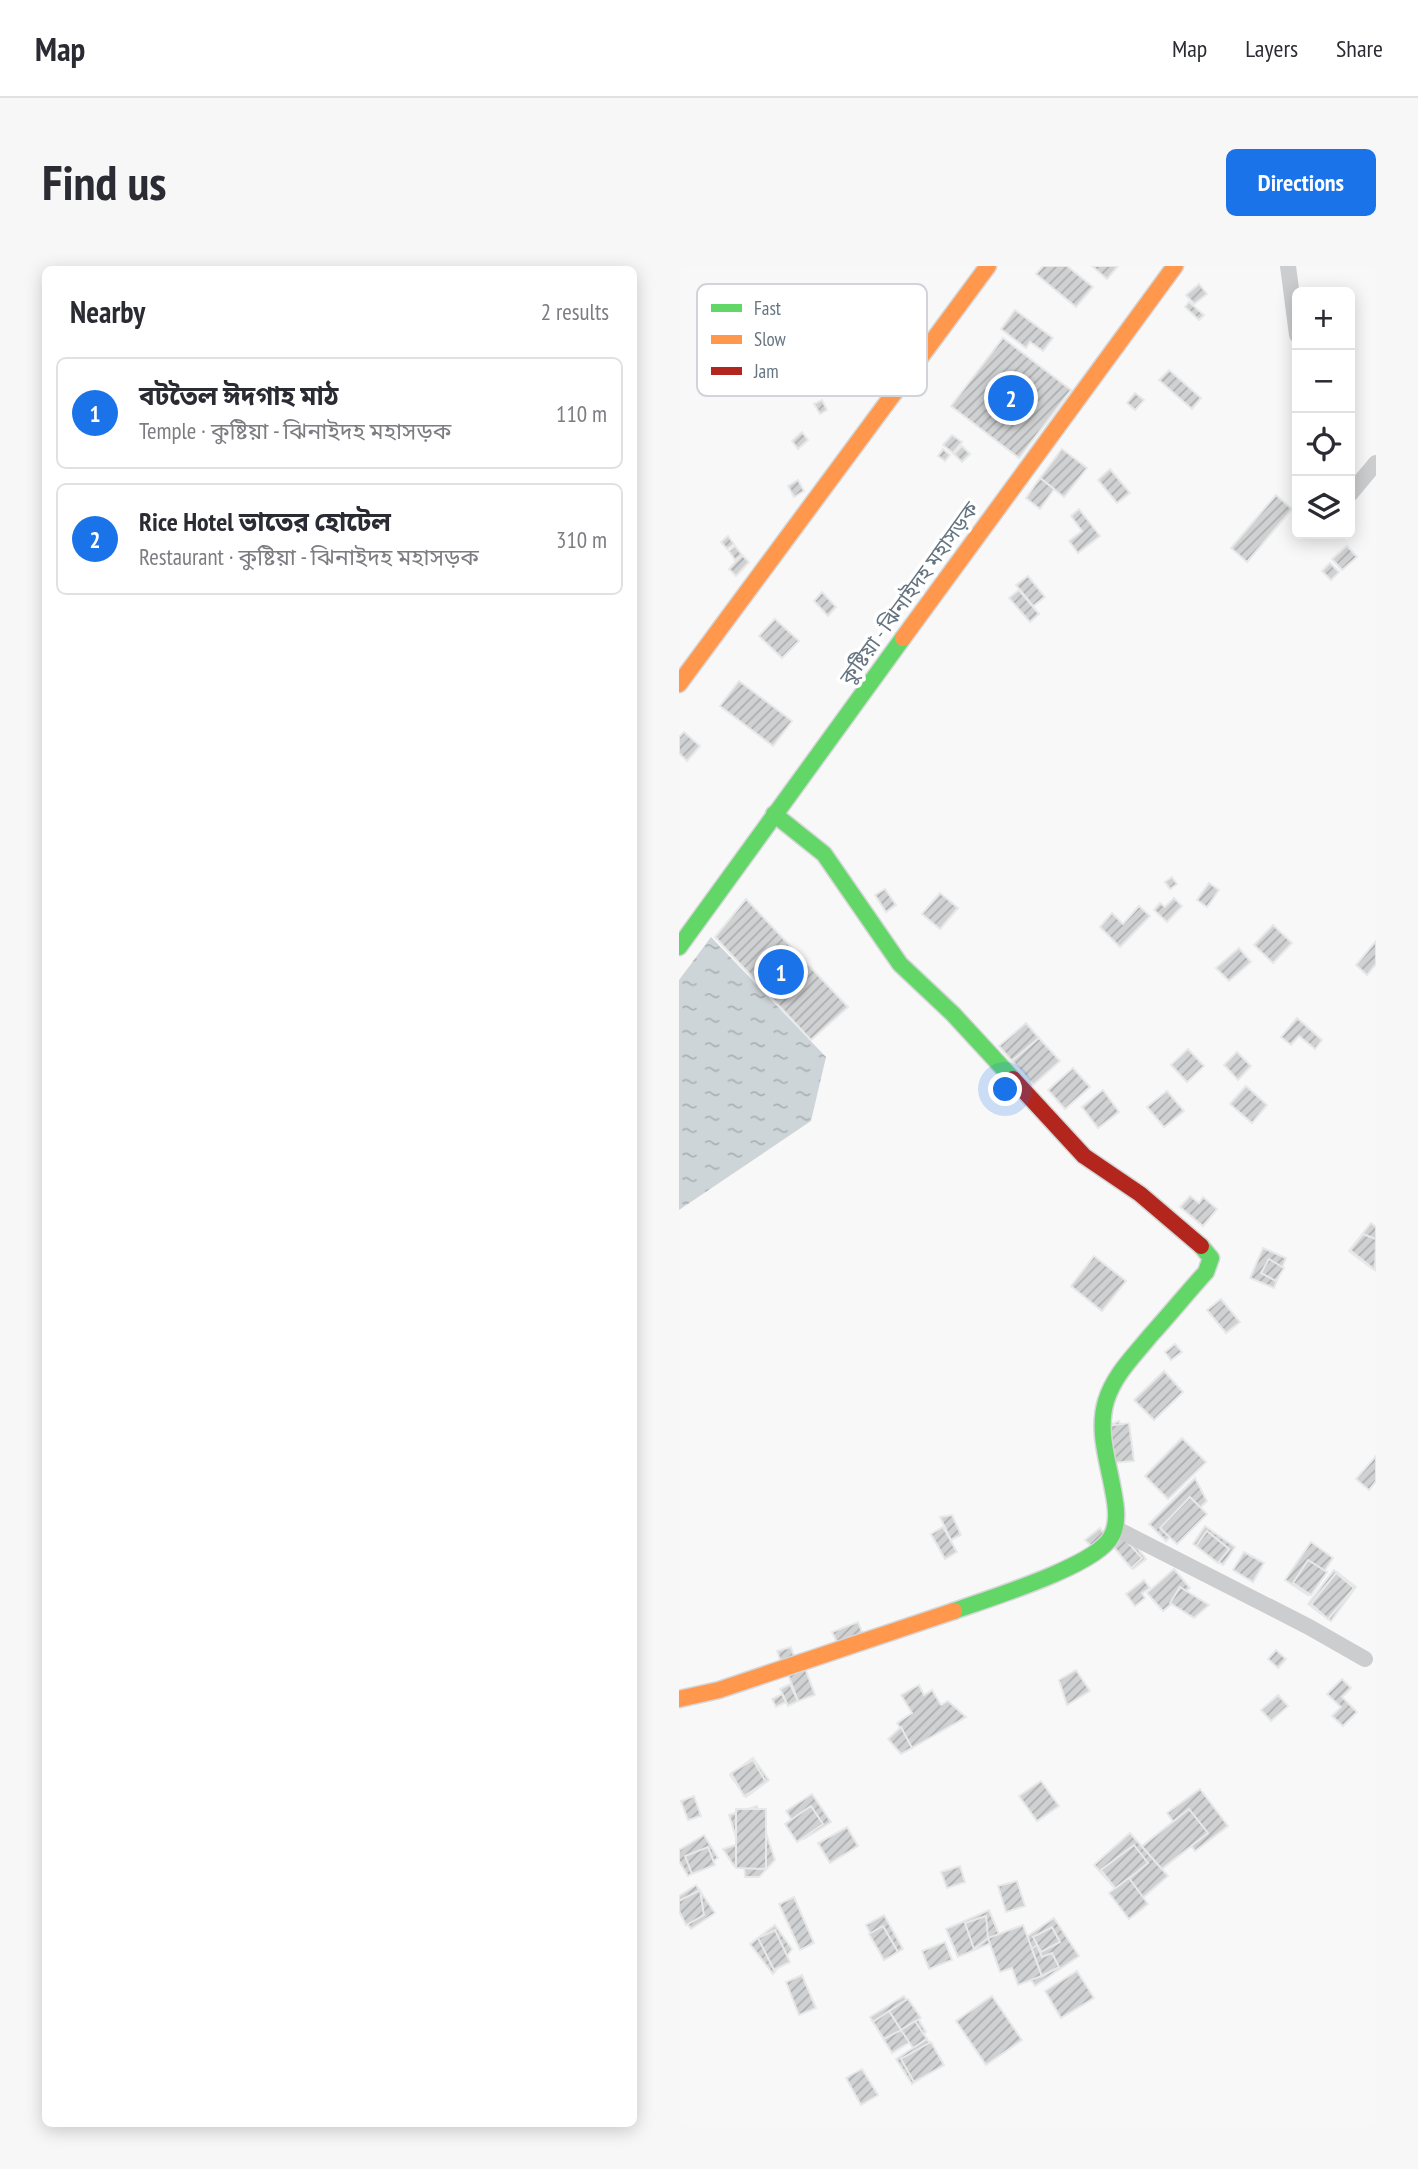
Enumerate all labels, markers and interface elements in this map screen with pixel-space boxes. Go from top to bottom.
text: Map [35,27,85,70]
text: Map [1172,33,1207,64]
text: Layers [1245,33,1298,64]
text: Share [1336,33,1383,64]
button: Directions [1226,149,1376,216]
text: Find us [42,150,166,214]
legend [697,284,927,396]
map controls [1292,287,1355,539]
button: + [1292,287,1355,350]
text: Nearby [70,292,145,331]
text: Fast [754,296,782,320]
text: 2 results [541,297,609,326]
text: Slow [754,327,787,351]
button: − [1292,350,1355,413]
text: Jam [753,359,779,383]
pin: 2 [988,372,1034,424]
text: বটতৈল ঈদগাহ মাঠ [139,379,338,412]
text: 1 [90,399,101,428]
text: 110 m [556,399,607,428]
button: locate [1292,413,1355,476]
text: Temple · কুষ্টিয়া - ঝিনাইদহ মহাসড়ক [139,416,451,445]
button: layers [1292,476,1355,539]
street label: কুষ্টিয়া - ঝিনাইদহ মহাসড়ক [833,495,985,691]
text: Rice Hotel ভাতের হোটেল [139,505,391,538]
text: 2 [90,525,101,554]
text: 310 m [556,525,607,554]
text: Restaurant · কুষ্টিয়া - ঝিনাইদহ মহাসড়ক [139,542,479,571]
pin: 1 [758,946,804,998]
your location [988,1072,1022,1106]

